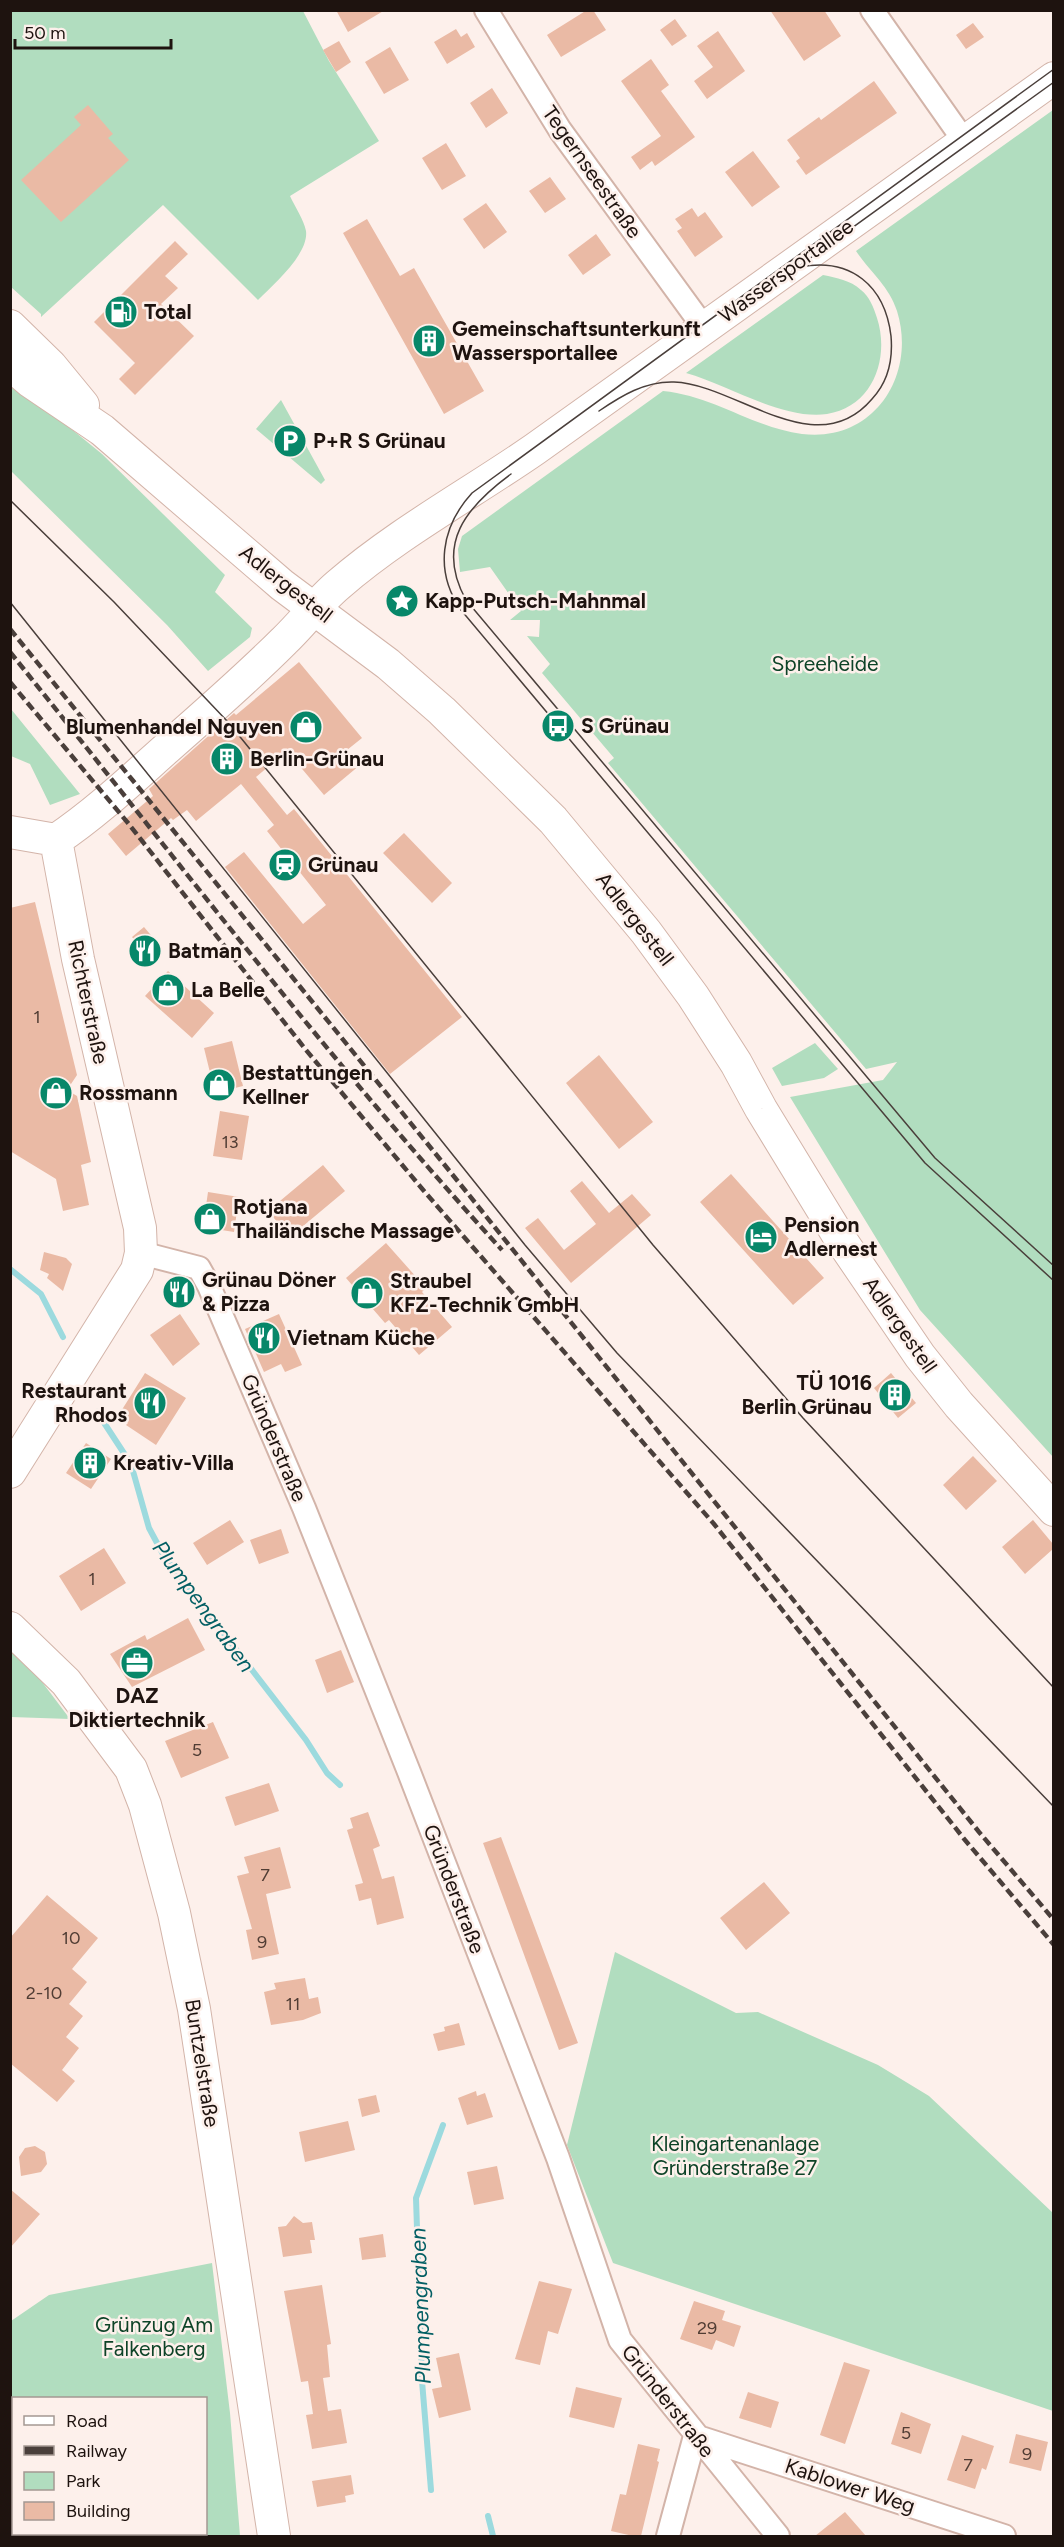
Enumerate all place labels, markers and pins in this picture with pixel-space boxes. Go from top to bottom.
fuel station icon: Total [103,294,139,330]
place label: Total [144,299,192,324]
place label: Gemeinschaftsunterkunft Wassersportallee [452,316,701,365]
building icon: Gemeinschaftsunterkunft Wassersportallee [411,323,447,359]
parking icon: P+R S Grünau [272,423,308,459]
place label: P+R S Grünau [313,428,446,453]
place icon: Kapp-Putsch-Mahnmal [384,583,420,619]
place label: Kapp-Putsch-Mahnmal [425,588,646,613]
bus stop icon: S Grünau [540,708,576,744]
shop icon: Blumenhandel Nguyen [288,709,324,745]
place label: S Grünau [581,713,669,738]
place label: Blumenhandel Nguyen [66,714,283,739]
building icon: Berlin-Grünau [209,741,245,777]
place label: Berlin-Grünau [250,746,384,771]
station icon: Grünau [267,847,303,883]
place label: Grünau [308,852,379,877]
restaurant icon: Batman [127,933,163,969]
place label: Batman [168,938,242,963]
shop icon: La Belle [150,972,186,1008]
place label: La Belle [191,977,265,1002]
place label: Bestattungen Kellner [242,1060,373,1109]
shop icon: Bestattungen Kellner [201,1067,237,1103]
shop icon: Rossmann [38,1075,74,1111]
place label: Rossmann [79,1080,178,1105]
place label: Rotjana Thailändische Massage [233,1194,455,1243]
shop icon: Rotjana Thailändische Massage [192,1201,228,1237]
place label: Pension Adlernest [784,1212,878,1261]
hotel icon: Pension Adlernest [743,1219,779,1255]
place label: Grünau Döner & Pizza [202,1267,336,1316]
place label: Straubel KFZ-Technik GmbH [390,1268,579,1317]
restaurant icon: Grünau Döner & Pizza [161,1274,197,1310]
shop icon: Straubel KFZ-Technik GmbH [349,1275,385,1311]
restaurant icon: Vietnam Küche [246,1320,282,1356]
place label: Vietnam Küche [287,1325,435,1350]
place label: TÜ 1016 Berlin Grünau [741,1370,872,1419]
building icon: TÜ 1016 Berlin Grünau [877,1377,913,1413]
place label: Restaurant Rhodos [21,1378,127,1427]
restaurant icon: Restaurant Rhodos [132,1385,168,1421]
building icon: Kreativ-Villa [72,1445,108,1481]
place label: Kreativ-Villa [113,1450,234,1475]
office icon: DAZ Diktiertechnik [119,1645,155,1681]
place label: DAZ Diktiertechnik [68,1683,206,1732]

